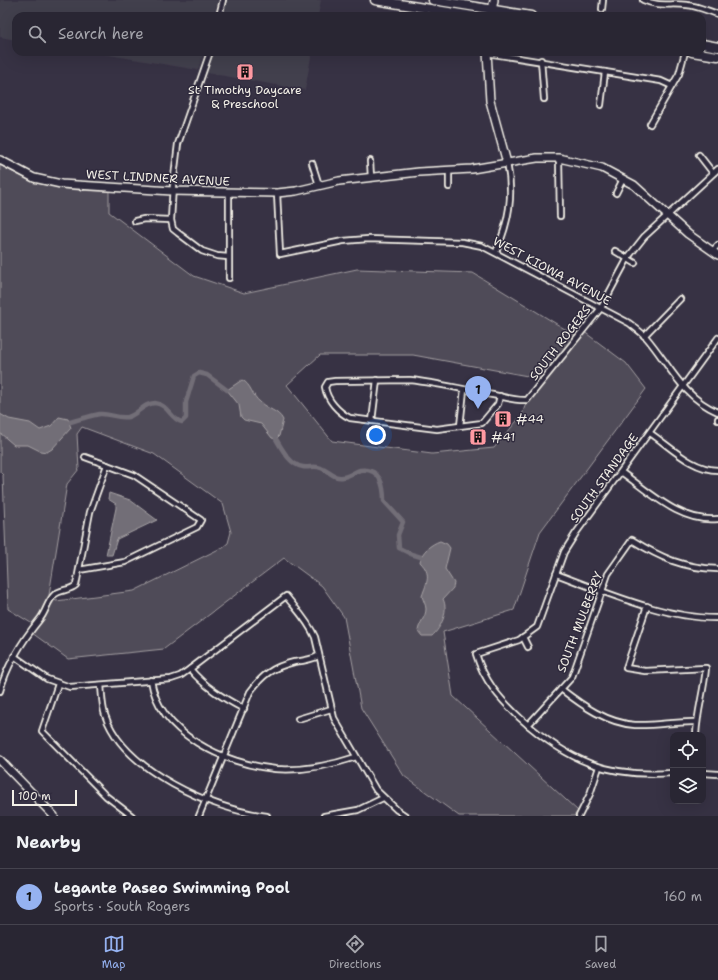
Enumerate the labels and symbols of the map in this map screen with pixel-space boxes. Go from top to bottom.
building icon: St Timothy Daycare & Preschool [235,62,255,82]
place label: St Timothy Daycare & Preschool [188,82,302,112]
street label: WEST LINDNER AVENUE [86,166,230,190]
street label: WEST KIOWA AVENUE [490,233,614,309]
street label: SOUTH ROGERS [526,302,595,384]
pin: 1 [465,376,491,409]
building icon: #44 [493,409,513,429]
place label: #44 [516,411,544,427]
your location [366,425,386,445]
building icon: #41 [468,427,488,447]
place label: #41 [491,429,515,445]
street label: SOUTH STANDAGE [566,430,642,526]
street label: SOUTH MULBERRY [553,569,607,675]
scale bar [12,788,77,807]

